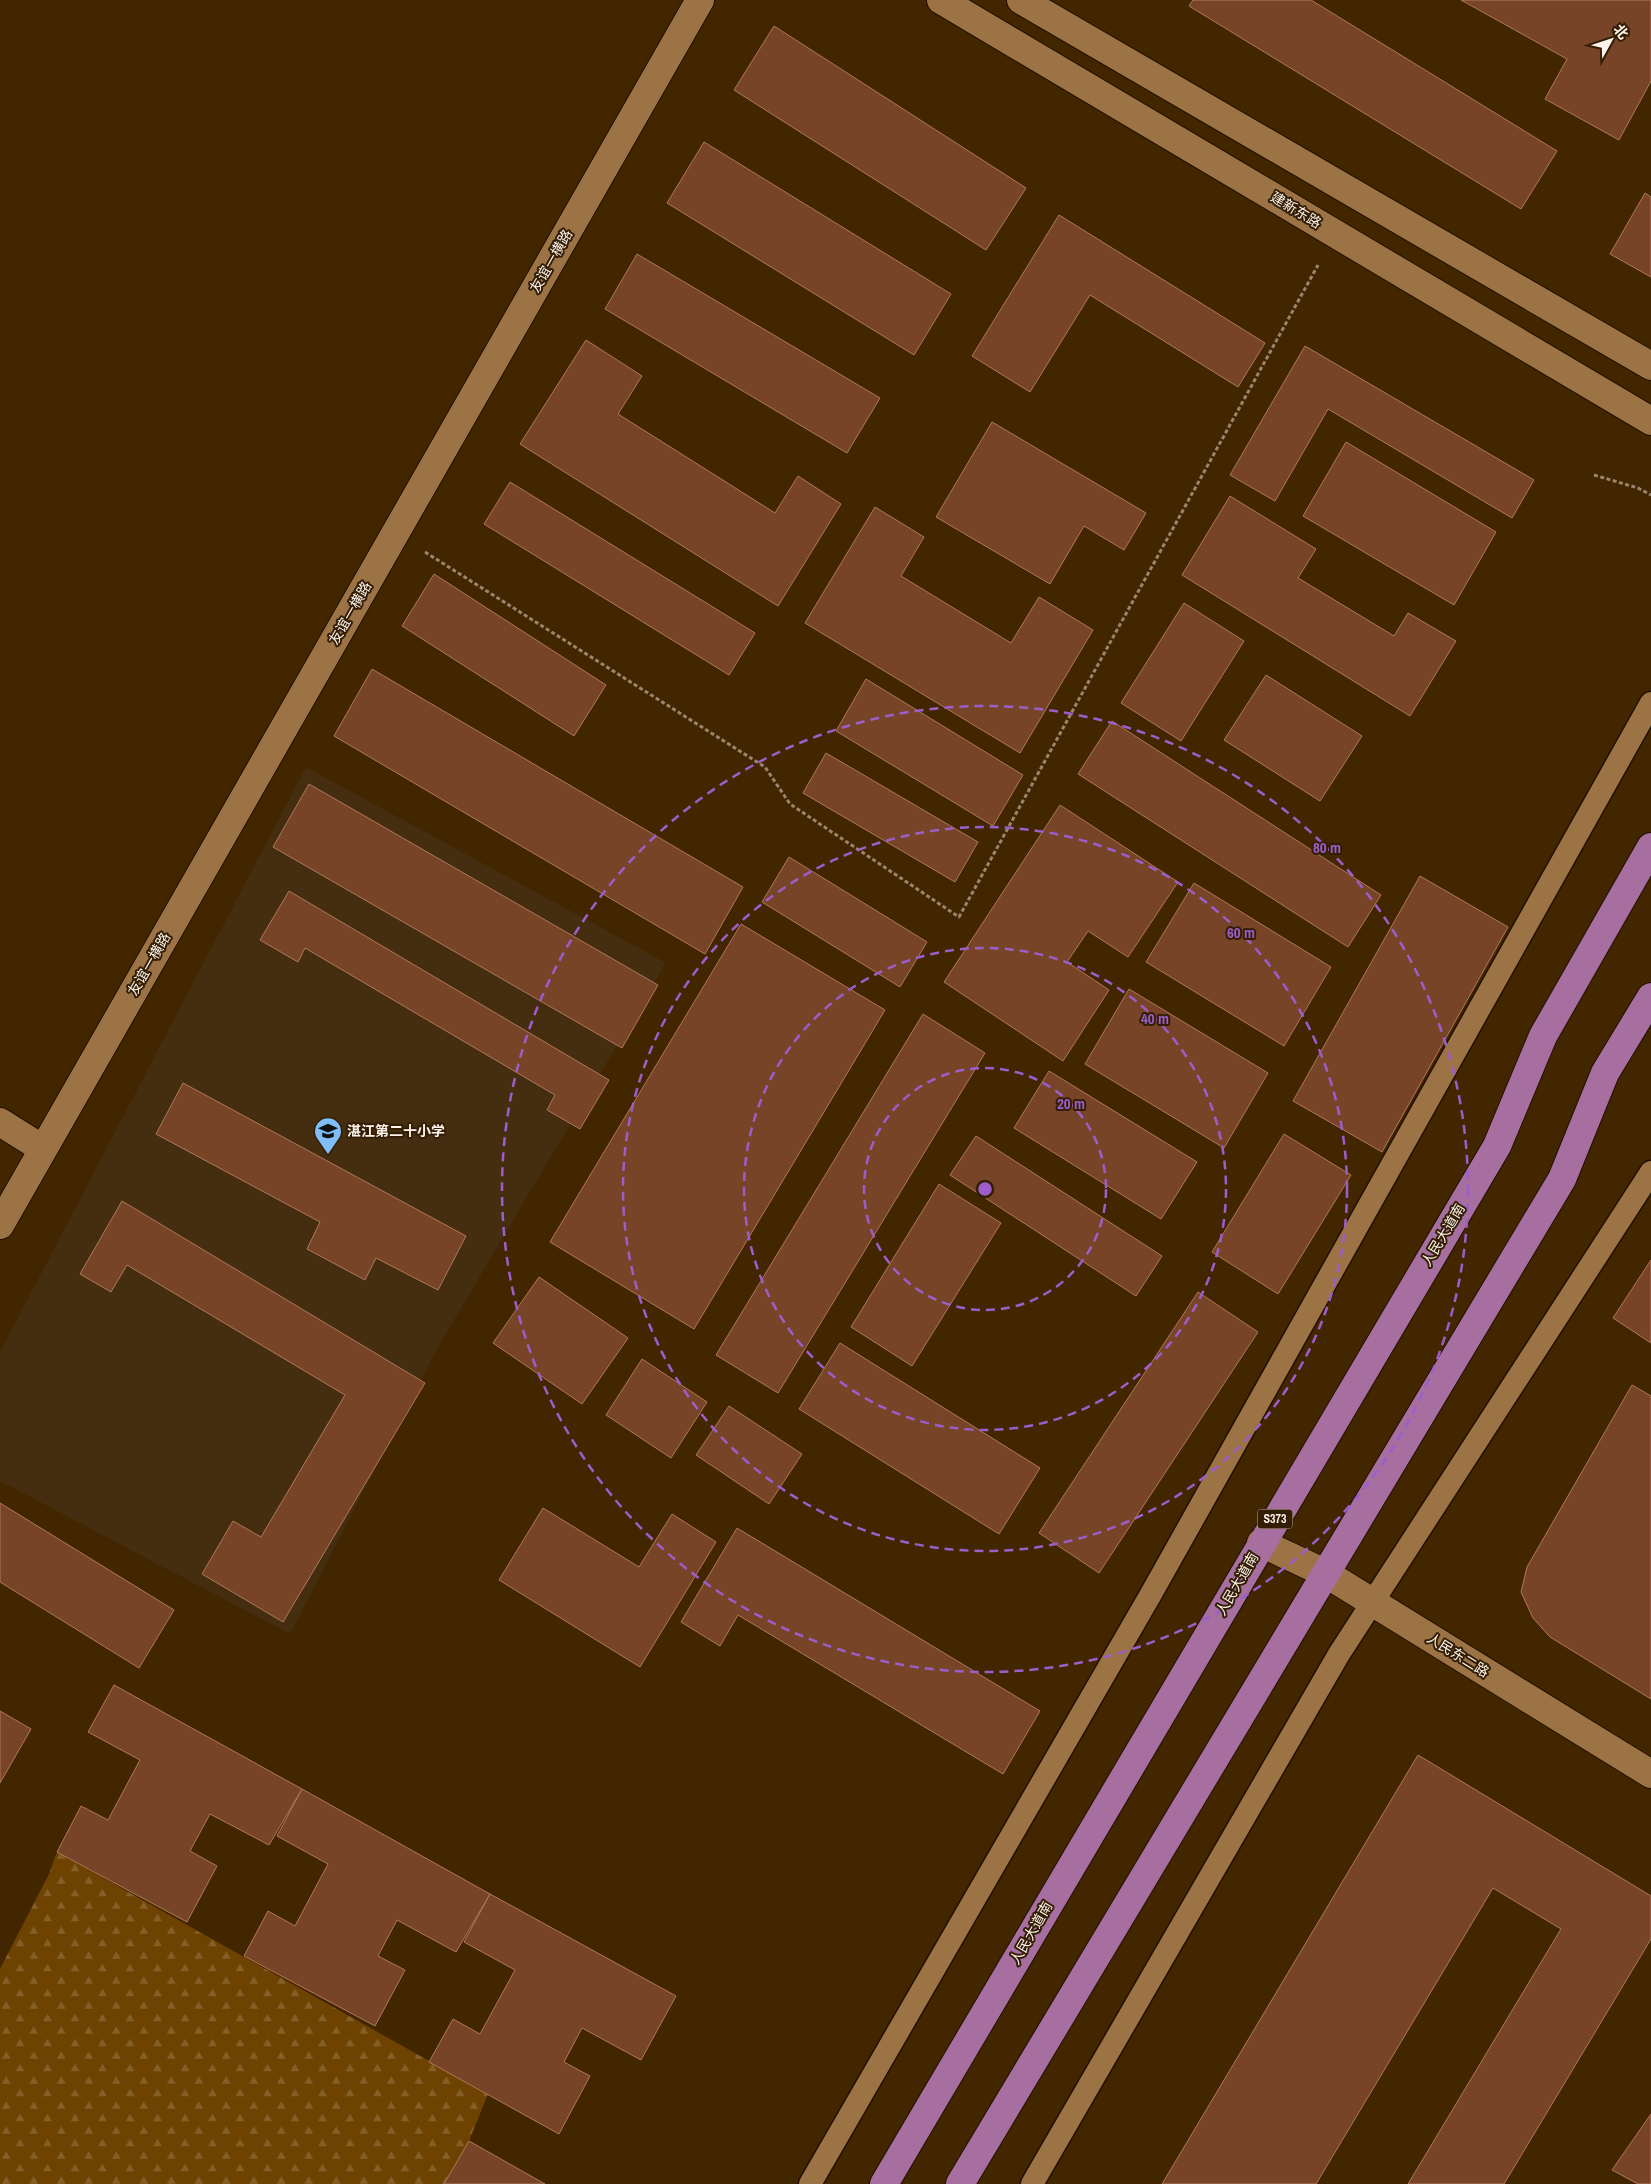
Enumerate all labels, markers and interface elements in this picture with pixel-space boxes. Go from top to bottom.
north arrow [1586,15,1636,65]
text: 北 [1610,20,1632,43]
street label: 建新东路 [1267,188,1325,232]
street label: 友谊一横路 [526,226,576,296]
street label: 友谊一横路 [325,578,375,648]
text: 80 m [1313,837,1341,858]
text: 60 m [1227,922,1255,943]
street label: 友谊一横路 [124,929,174,999]
text: 40 m [1141,1008,1169,1029]
text: 20 m [1057,1093,1085,1114]
school or university icon: 湛江第二十小学 [313,1116,343,1155]
place label: 湛江第二十小学 [347,1122,445,1140]
centre of rings [976,1180,994,1198]
street label: 人民大道南 [1417,1200,1469,1270]
road number: S373 [1258,1510,1292,1528]
street label: 人民大道南 [1212,1549,1262,1619]
street label: 人民东二路 [1424,1629,1492,1681]
street label: 人民大道南 [1006,1898,1056,1968]

